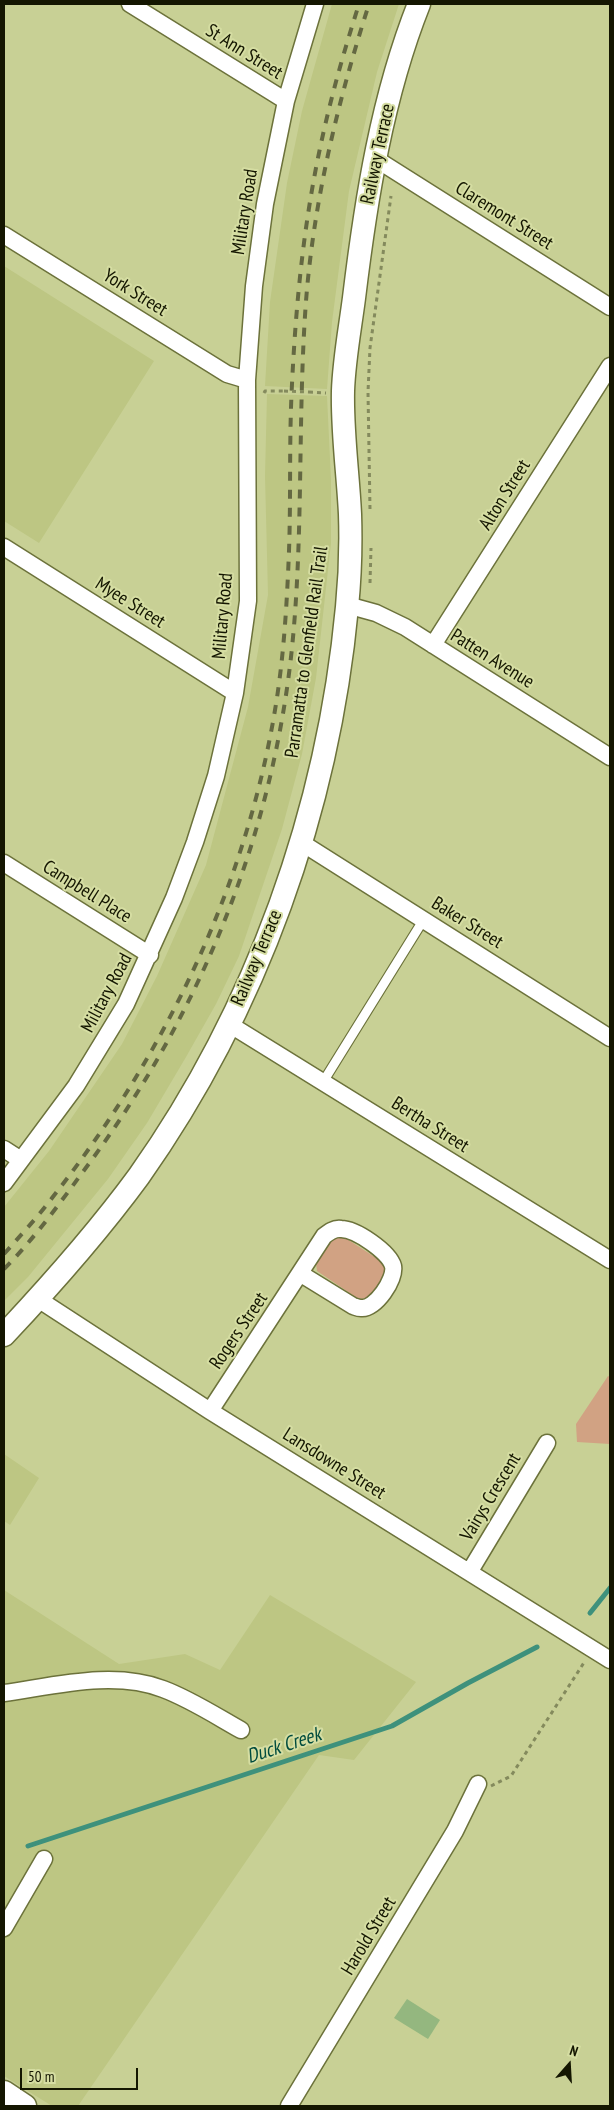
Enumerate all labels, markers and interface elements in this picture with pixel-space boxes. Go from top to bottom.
street label: St Ann Street [201,19,287,85]
street label: Railway Terrace [356,102,400,206]
street label: Military Road [227,168,263,256]
street label: Claremont Street [451,177,557,255]
street label: York Street [99,264,171,322]
street label: Alton Street [475,456,535,534]
street label: Parramatta to Glenfield Rail Trail [281,545,333,759]
street label: Military Road [208,572,238,660]
street label: Myee Street [91,573,169,633]
street label: Patten Avenue [446,624,538,694]
street label: Campbell Place [38,856,136,928]
street label: Baker Street [427,892,507,954]
street label: Railway Terrace [227,907,287,1009]
street label: Military Road [77,950,137,1036]
street label: Bertha Street [387,1092,473,1158]
street label: Rogers Street [205,1288,273,1374]
street label: Lansdowne Street [278,1423,390,1505]
street label: Vairys Crescent [456,1449,526,1545]
water label: Duck Creek [244,1723,324,1769]
street label: Harold Street [337,1893,401,1979]
north arrow [544,2040,594,2090]
text: N [567,2041,580,2061]
scale bar [22,2058,140,2090]
text: 50 m [28,2067,54,2086]

